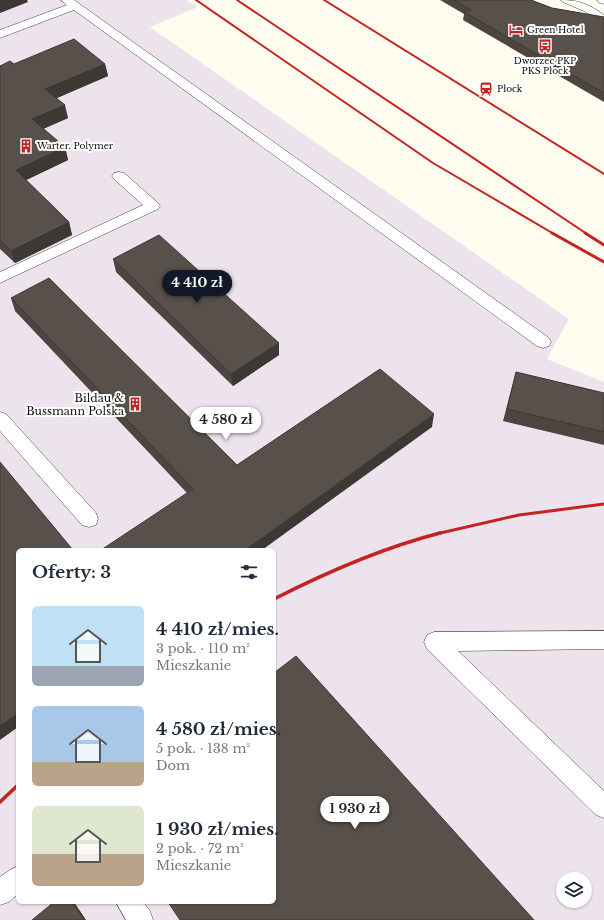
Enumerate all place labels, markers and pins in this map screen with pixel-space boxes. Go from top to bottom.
hotel icon: Green Hotel [508,22,524,38]
place label: Green Hotel [527,24,584,35]
bus stop icon: Dworzec PKP PKS Płock [537,38,553,54]
place label: Dworzec PKP PKS Płock [514,55,576,76]
station icon: Płock [478,81,494,97]
place label: Płock [497,83,523,94]
building icon: Warter. Polymer [18,138,34,154]
place label: Warter. Polymer [36,140,114,151]
pin: 4 410 zł [156,270,238,304]
place label: Bildau & Bussmann Polska [26,391,125,418]
building icon: Bildau & Bussmann Polska [127,396,143,412]
pin: 4 580 zł [185,407,267,441]
pin: 1 930 zł [314,796,396,830]

